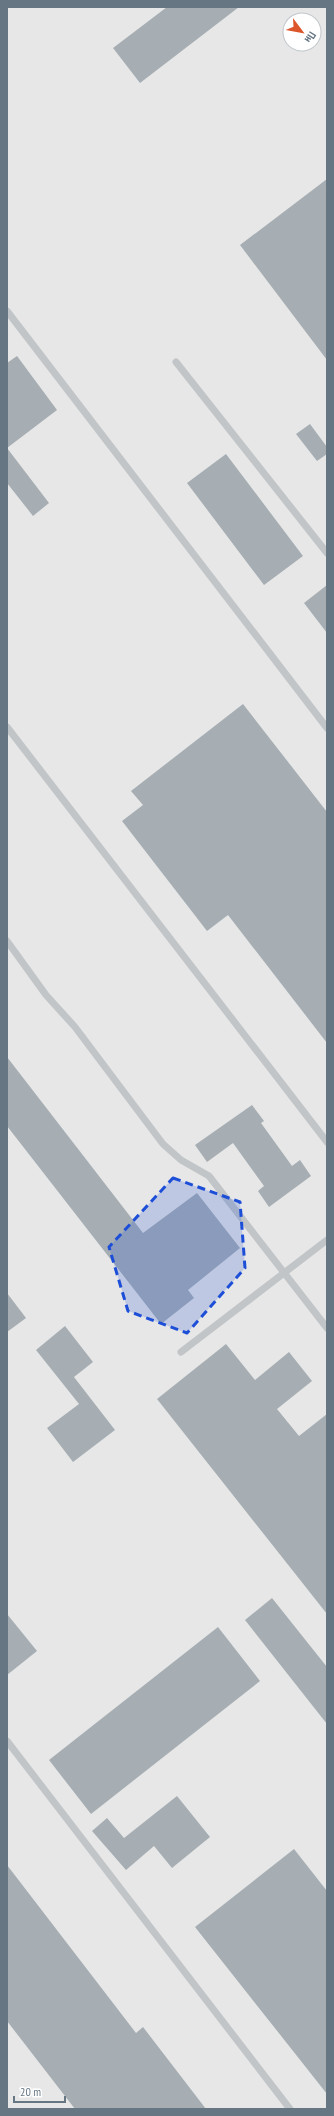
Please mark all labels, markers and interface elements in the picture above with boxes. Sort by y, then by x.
north arrow [282,12,322,52]
text: Пн [302,29,319,46]
scale bar [14,2078,65,2104]
text: 20 m [20,2084,41,2099]

